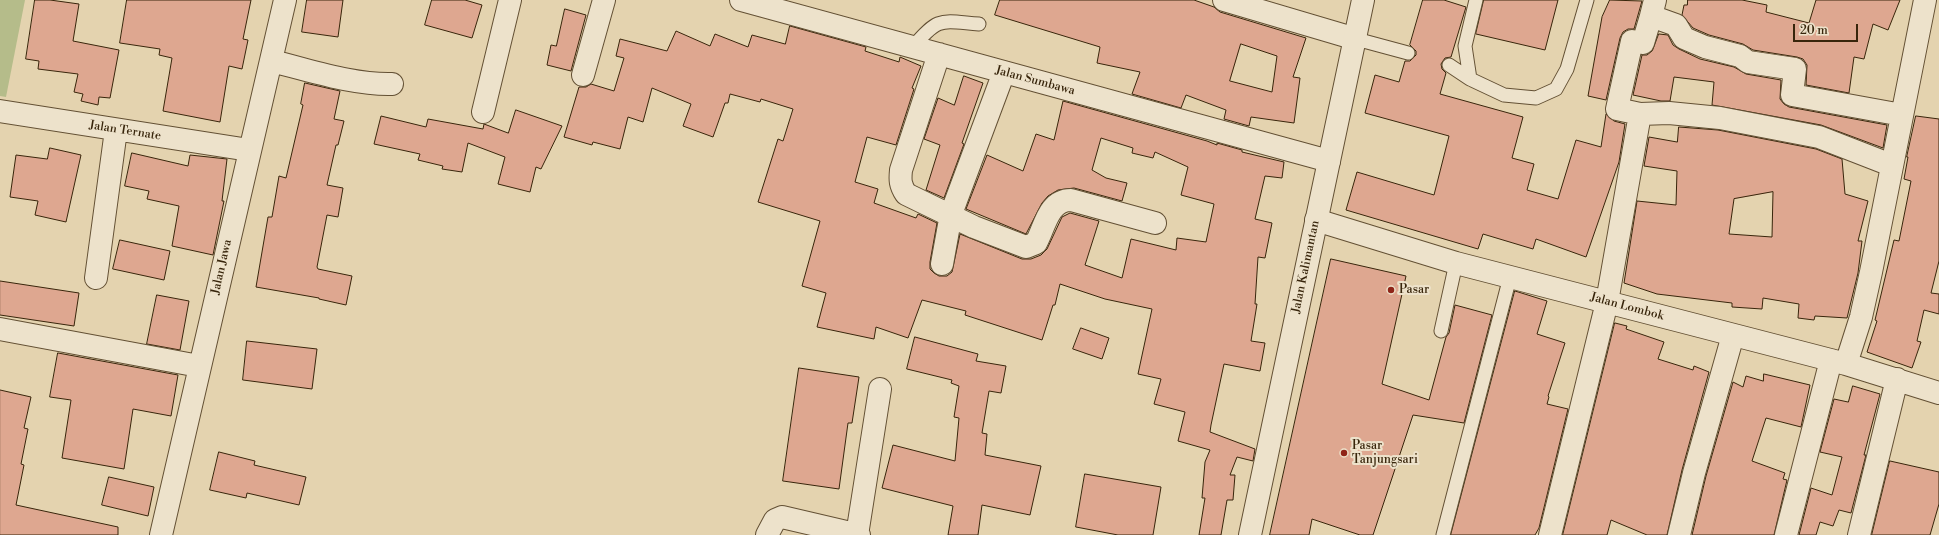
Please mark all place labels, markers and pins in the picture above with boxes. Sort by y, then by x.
place label: Pasar [1399,283,1429,297]
marker: Pasar [1386,285,1396,295]
place label: Pasar Tanjungsari [1352,439,1418,467]
marker: Pasar Tanjungsari [1339,448,1349,458]

